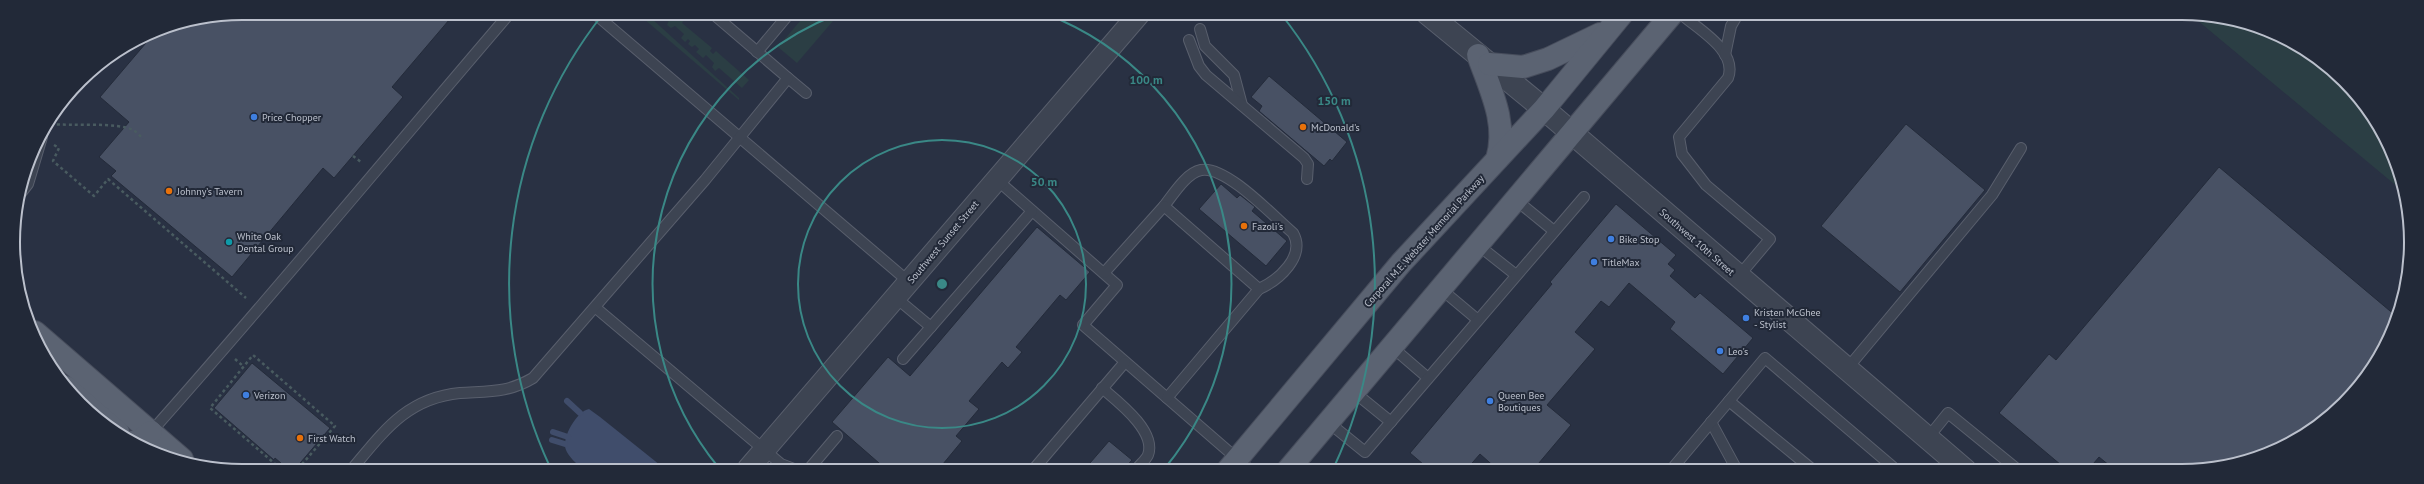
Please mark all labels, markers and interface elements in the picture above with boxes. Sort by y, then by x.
text: 100 m [1129,72,1163,87]
text: 150 m [1317,93,1351,108]
place label: Price Chopper [262,111,322,124]
marker: Price Chopper [249,112,259,122]
place label: McDonald's [1311,121,1360,134]
marker: McDonald's [1298,122,1308,132]
street label: Corporal M.E. Webster Memorial Parkway [1361,172,1487,310]
text: 50 m [1031,174,1057,189]
place label: Johnny’s Tavern [176,185,242,198]
marker: Johnny’s Tavern [164,186,174,196]
street label: Southwest Sunset Street [904,197,982,286]
street label: Southwest 10th Street [1657,206,1738,279]
place label: Fazoli's [1252,220,1283,233]
marker: Fazoli's [1239,221,1249,231]
place label: White Oak Dental Group [237,230,294,255]
place label: Bike Stop [1619,233,1659,246]
marker: Bike Stop [1606,234,1616,244]
marker: White Oak Dental Group [224,237,234,247]
place label: TitleMax [1602,256,1640,269]
marker: TitleMax [1589,257,1599,267]
centre of rings [935,277,949,291]
place label: Kristen McGhee - Stylist [1754,306,1821,331]
marker: Kristen McGhee - Stylist [1741,313,1751,323]
place label: Leo's [1728,345,1748,358]
marker: Leo's [1715,346,1725,356]
place label: Verizon [253,389,285,402]
place label: Queen Bee Boutiques [1498,389,1544,414]
marker: Verizon [241,390,251,400]
marker: Queen Bee Boutiques [1485,396,1495,406]
place label: First Watch [308,432,355,445]
marker: First Watch [295,433,305,443]

